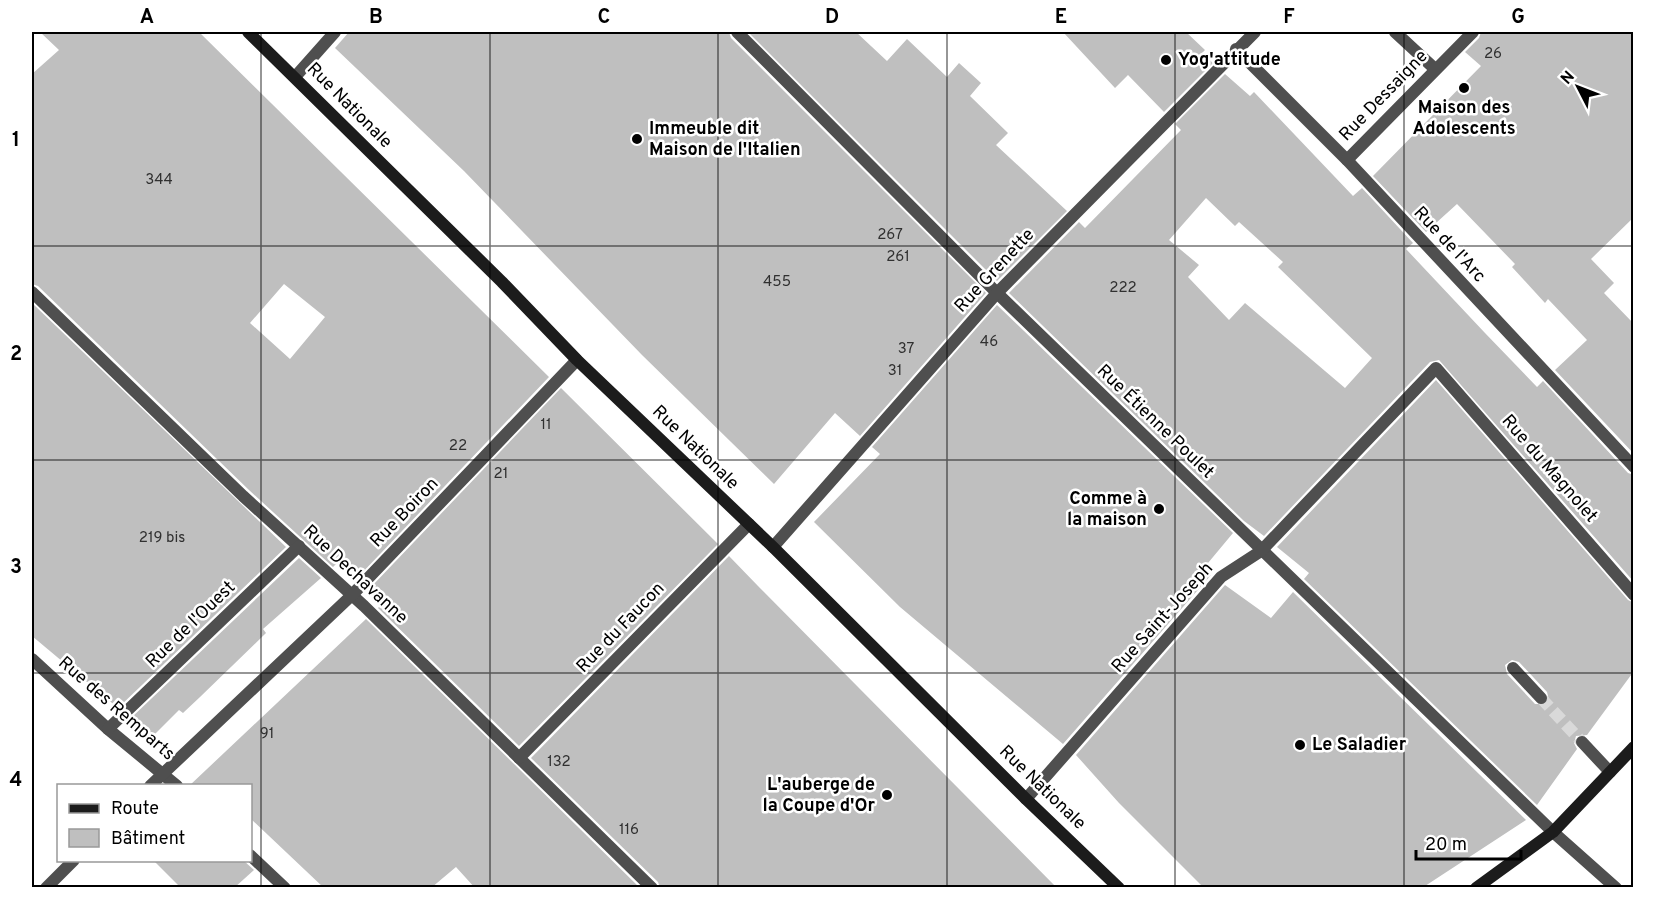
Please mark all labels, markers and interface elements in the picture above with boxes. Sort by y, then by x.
text: A [140,5,154,31]
text: B [369,5,383,31]
text: C [598,5,610,31]
text: D [825,5,839,31]
text: E [1055,5,1067,31]
text: F [1283,5,1295,31]
text: G [1511,5,1525,31]
street label: Rue Dessaigne [1335,45,1433,147]
house number: 26 [1484,45,1502,64]
place label: Yog'attitude [1178,49,1281,72]
marker: Yog'attitude [1159,53,1173,67]
north arrow [1548,57,1608,117]
street label: Rue Nationale [301,58,397,154]
text: N [1557,67,1580,89]
marker: Maison des Adolescents [1457,81,1471,95]
place label: Maison des Adolescents [1412,97,1516,141]
place label: Immeuble dit Maison de l'Italien [649,118,801,162]
text: 1 [12,128,20,154]
marker: Immeuble dit Maison de l'Italien [630,132,644,146]
house number: 344 [145,171,173,190]
street label: Rue de l'Arc [1408,202,1490,288]
street label: Rue Grenette [950,224,1040,318]
house number: 267 [877,226,903,245]
house number: 261 [886,248,910,267]
house number: 455 [763,273,791,292]
house number: 222 [1109,279,1137,298]
house number: 46 [980,333,998,352]
house number: 37 [898,340,915,359]
text: 2 [10,342,22,368]
street label: Rue Étienne Poulet [1091,359,1220,484]
house number: 31 [888,362,902,381]
street label: Rue Nationale [647,401,743,495]
street label: Rue du Magnolet [1496,410,1602,528]
house number: 11 [540,416,552,435]
house number: 22 [449,437,467,456]
house number: 21 [494,465,508,484]
street label: Rue Boiron [366,473,444,553]
place label: Comme à la maison [1067,488,1147,532]
marker: Comme à la maison [1152,502,1166,516]
street label: Rue Dechavanne [298,520,412,630]
house number: 219 bis [139,529,185,548]
text: 3 [10,555,22,581]
street label: Rue Saint-Joseph [1107,558,1219,678]
street label: Rue de l'Ouest [141,576,241,674]
street label: Rue du Faucon [572,578,670,678]
street label: Rue des Remparts [53,652,179,766]
house number: 91 [260,725,274,744]
place label: Le Saladier [1312,734,1407,757]
marker: Le Saladier [1293,738,1307,752]
street label: Rue Nationale [994,741,1090,835]
house number: 132 [547,753,571,772]
text: 4 [10,768,22,794]
place label: L'auberge de la Coupe d'Or [763,774,875,818]
legend [57,784,252,862]
marker: L'auberge de la Coupe d'Or [880,788,894,802]
text: Route [111,798,159,821]
house number: 116 [619,821,639,840]
scale bar [1416,823,1521,861]
text: Bâtiment [111,828,185,851]
text: 20 m [1425,834,1467,857]

